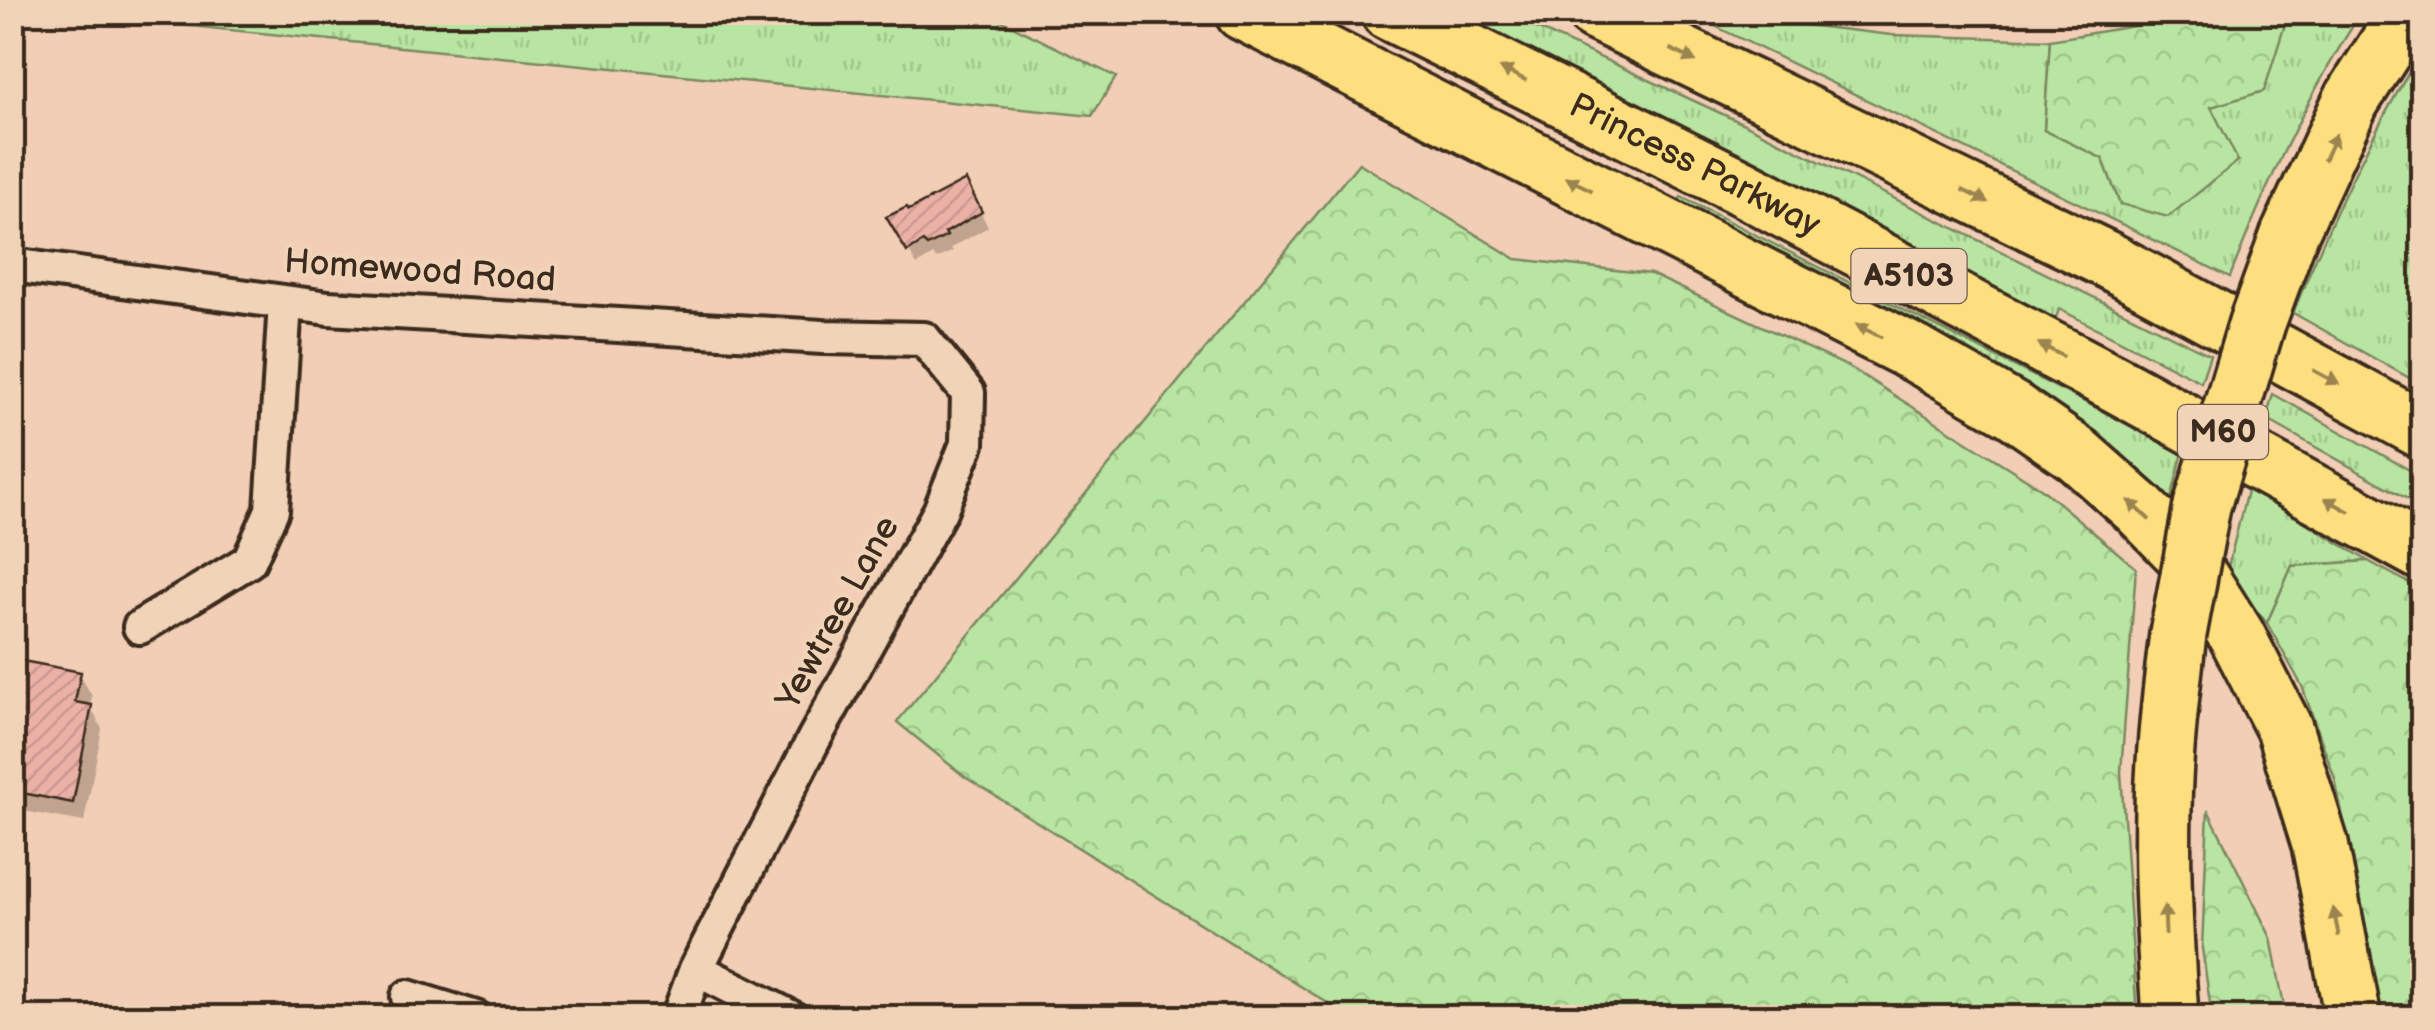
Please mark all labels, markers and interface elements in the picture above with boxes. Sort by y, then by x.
one-way arrow [1668,46,1697,63]
one-way arrow [1498,66,1527,83]
street label: Princess Parkway [1562,84,1828,246]
one-way arrow [2321,132,2338,161]
one-way arrow [1565,176,1594,193]
one-way arrow [1961,188,1990,205]
street label: Homewood Road [283,240,557,302]
road number: A5103 [1852,249,1966,303]
one-way arrow [1855,323,1884,340]
one-way arrow [2037,342,2066,359]
one-way arrow [2312,369,2341,386]
road number: M60 [2178,405,2268,459]
one-way arrow [2323,497,2351,515]
one-way arrow [2127,499,2152,521]
street label: Yewtree Lane [767,509,909,718]
one-way arrow [2156,904,2172,936]
one-way arrow [2327,906,2343,937]

